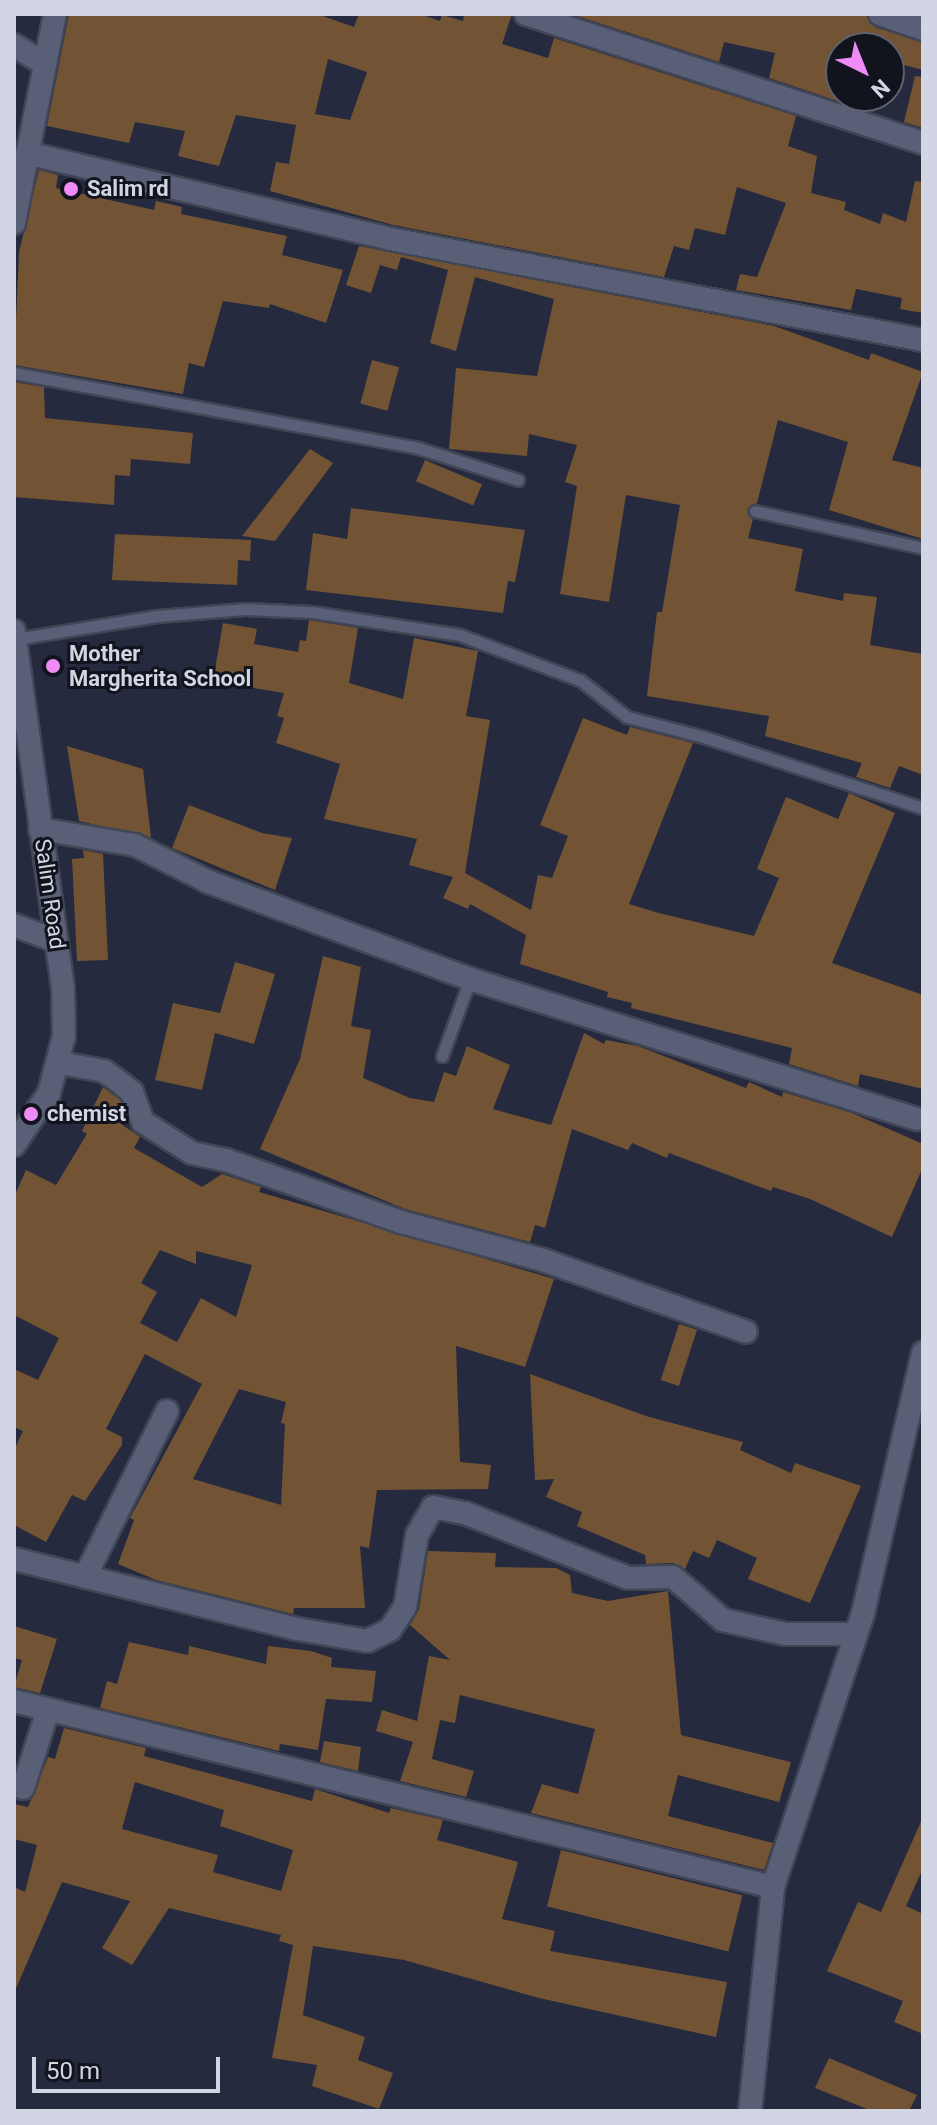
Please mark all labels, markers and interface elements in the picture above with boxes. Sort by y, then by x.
north arrow [825,32,905,112]
text: N [866,74,895,103]
place label: Salim rd [87,176,169,202]
marker: Salim rd [62,180,80,198]
place label: Mother Margherita School [69,640,251,692]
marker: Mother Margherita School [44,657,62,675]
street label: Salim Road [29,837,71,951]
place label: chemist [47,1101,126,1127]
marker: chemist [22,1105,40,1123]
scale bar [36,2041,224,2091]
text: 50 m [46,2057,100,2085]

